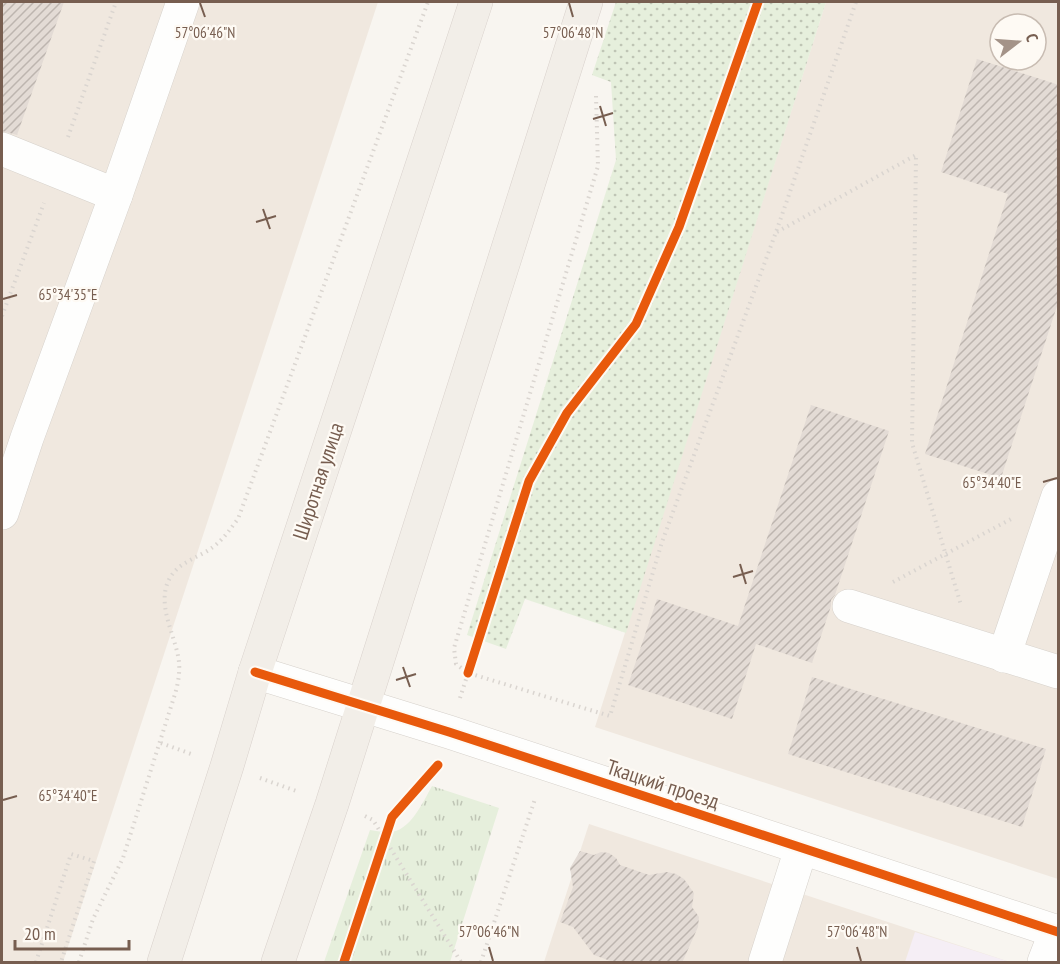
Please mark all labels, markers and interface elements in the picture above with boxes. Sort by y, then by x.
north arrow [988,12,1048,72]
text: 57°06'46"N [175,23,235,42]
text: 57°06'48"N [543,23,603,42]
text: С [1022,31,1043,45]
text: 65°34'35"E [38,285,98,304]
street label: Широтная улица [286,419,350,543]
text: 65°34'40"E [962,473,1022,492]
street label: Ткацкий проезд [603,753,723,815]
text: 65°34'40"E [38,786,98,805]
scale bar [15,913,129,951]
text: 20 m [24,922,56,945]
text: 57°06'46"N [459,922,519,941]
text: 57°06'48"N [827,922,887,941]

